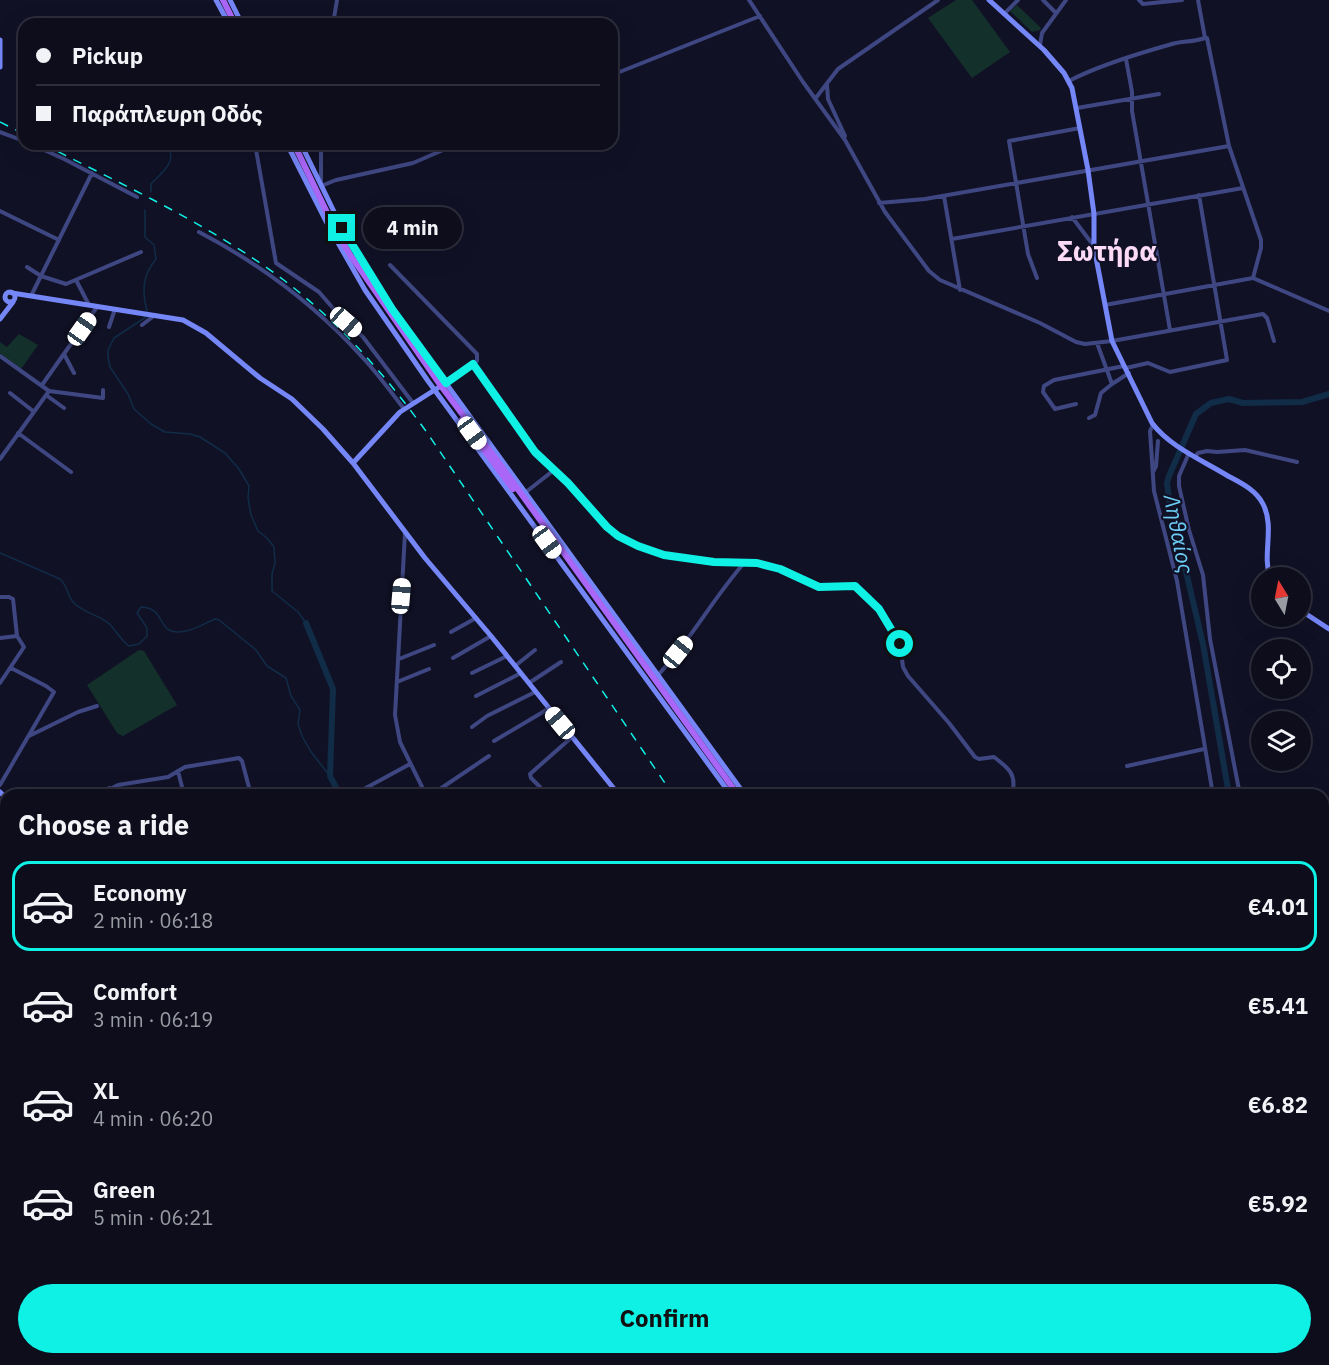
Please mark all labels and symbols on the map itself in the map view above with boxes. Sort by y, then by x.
callout: 4 min [363,207,462,249]
route end [328,214,355,241]
district label: Σωτήρα [1057,233,1157,268]
car [327,303,365,341]
car [64,309,100,349]
car [454,413,490,453]
water label: Ληθαίος [1157,491,1202,577]
car [529,522,565,562]
north arrow [1251,567,1311,627]
car [390,577,412,615]
route start [886,630,913,657]
car [660,632,696,672]
car [542,703,578,743]

